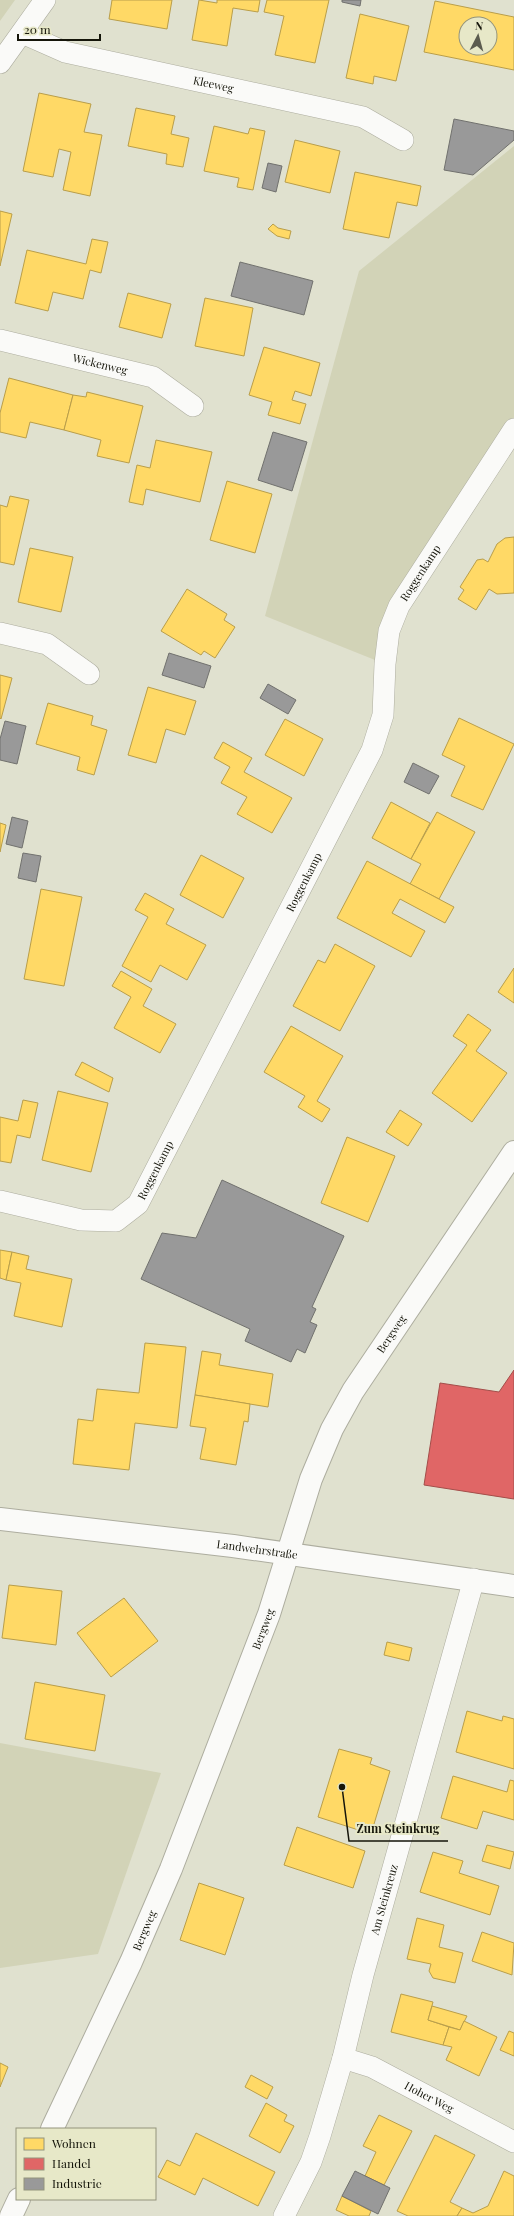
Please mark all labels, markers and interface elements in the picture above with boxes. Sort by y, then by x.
scale bar [18,16,100,42]
north arrow [458,16,498,56]
text: N [474,18,484,33]
text: 20 m [24,21,51,37]
street label: Kleeweg [192,72,235,96]
street label: Wickenweg [70,350,129,378]
street label: Roggenkamp [396,542,444,604]
street label: Roggenkamp [282,850,325,914]
street label: Roggenkamp [134,1138,176,1202]
street label: Bergweg [373,1312,409,1356]
street label: Landwehrstraße [216,1536,299,1562]
street label: Bergweg [248,1606,277,1652]
callout: Zum Steinkrug [349,1817,448,1841]
text: Zum Steinkrug [357,1820,440,1836]
street label: Am Steinkreuz [366,1862,401,1937]
street label: Bergweg [129,1908,160,1953]
street label: Hoher Weg [402,2078,457,2116]
legend [16,2128,156,2200]
text: Wohnen [51,2135,96,2151]
text: Handel [52,2155,91,2171]
text: Industrie [52,2175,102,2191]

